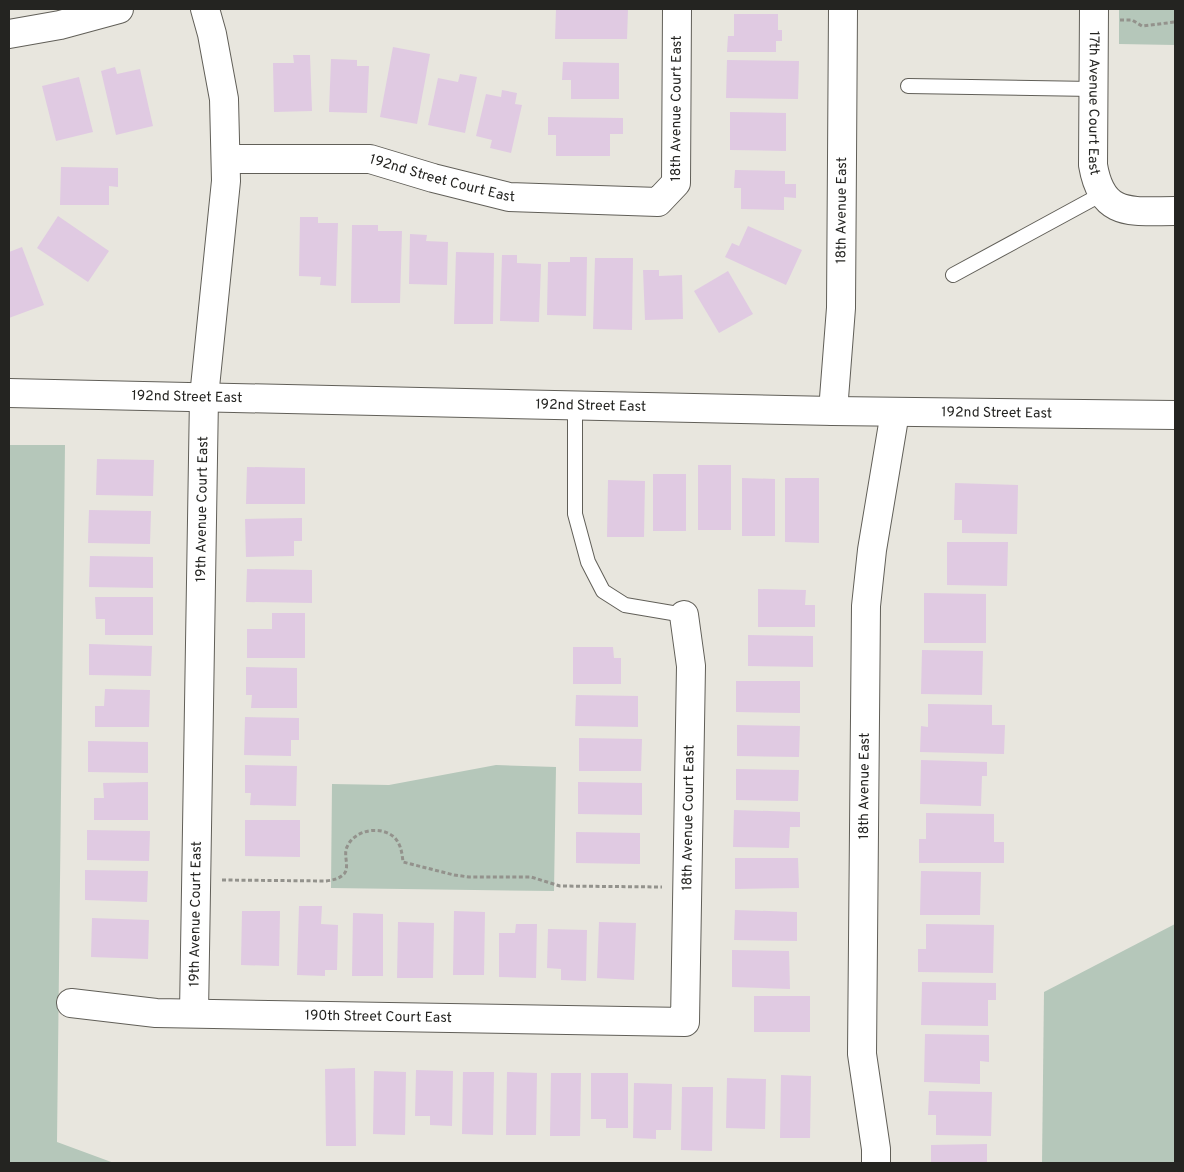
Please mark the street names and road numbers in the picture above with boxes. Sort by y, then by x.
street label: 17th Avenue Court East [1084,31,1103,177]
street label: 18th Avenue Court East [668,35,685,181]
street label: 192nd Street Court East [368,151,515,206]
street label: 18th Avenue East [833,157,851,264]
street label: 192nd Street East [131,387,243,407]
street label: 192nd Street East [535,396,646,415]
street label: 192nd Street East [941,404,1052,422]
street label: 19th Avenue Court East [192,436,212,582]
street label: 18th Avenue East [855,733,873,840]
street label: 18th Avenue Court East [679,745,698,891]
street label: 19th Avenue Court East [186,841,205,987]
street label: 190th Street Court East [305,1007,452,1027]

